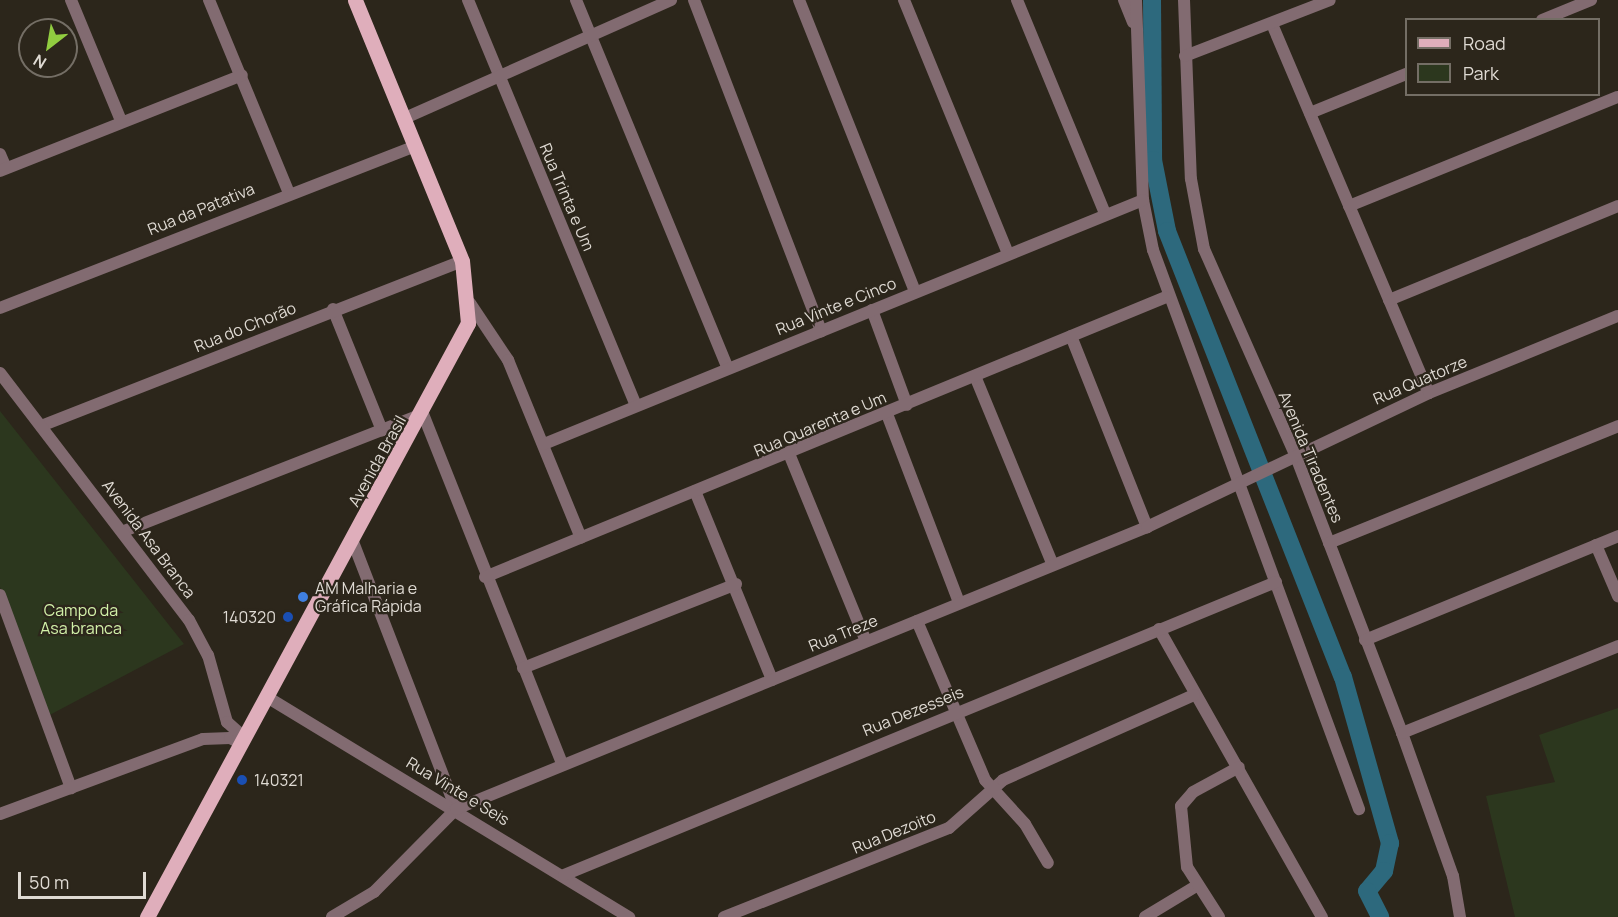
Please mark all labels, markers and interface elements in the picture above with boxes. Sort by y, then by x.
north arrow [18,18,78,78]
legend [1405,18,1600,96]
text: Road [1463,31,1506,55]
text: N [29,49,50,74]
text: Park [1463,61,1499,85]
street label: Rua Trinta e Um [536,140,598,254]
street label: Rua da Patativa [145,179,257,239]
street label: Rua Vinte e Cinco [773,273,899,339]
street label: Rua do Chorão [191,298,299,356]
street label: Rua Quatorze [1370,352,1470,408]
street label: Rua Quarenta e Um [751,387,889,461]
street label: Avenida Tiradentes [1275,388,1347,526]
street label: Avenida Brasil [344,412,410,510]
street label: Avenida Asa Branca [98,476,200,602]
place label: AM Malharia e Gráfica Rápida [315,578,422,616]
marker: AM Malharia e Gráfica Rápida [296,590,310,604]
park label: Campo da Asa branca [40,600,122,638]
place label: 140320 [223,607,276,627]
marker: 140320 [281,610,295,624]
street label: Rua Treze [806,611,880,655]
street label: Rua Dezesseis [860,682,966,740]
street label: Rua Vinte e Seis [403,753,513,829]
place label: 140321 [254,770,304,790]
marker: 140321 [235,773,249,787]
street label: Rua Dezoito [849,807,939,857]
scale bar [21,860,148,898]
text: 50 m [29,870,69,894]

